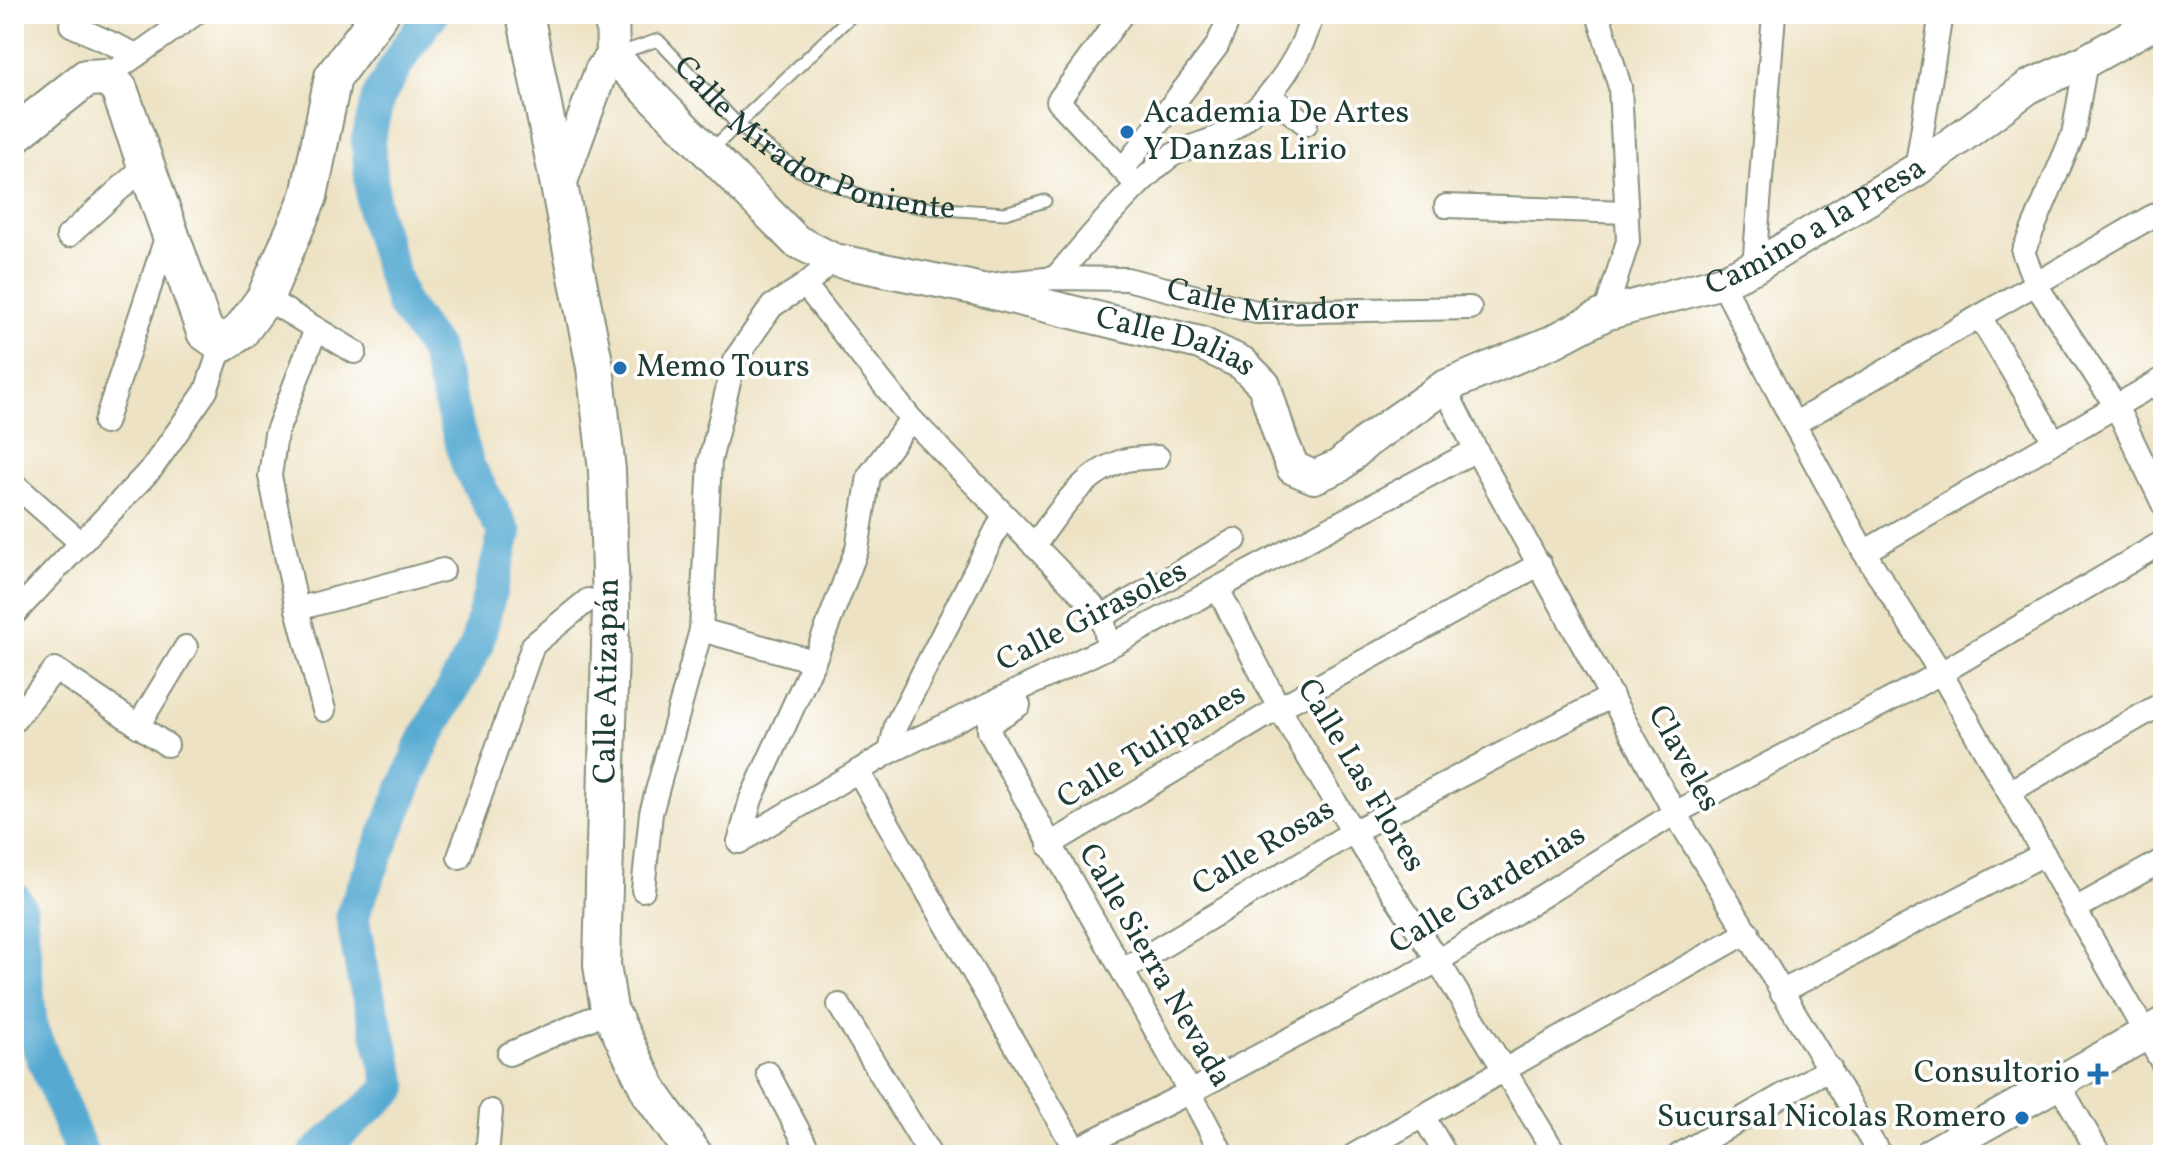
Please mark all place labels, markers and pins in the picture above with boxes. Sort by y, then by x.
place label: Academia De Artes Y Danzas Lirio [1143,92,1409,173]
marker: Academia De Artes Y Danzas Lirio [1118,123,1136,141]
place label: Memo Tours [636,346,810,390]
marker: Memo Tours [611,359,629,377]
place label: Consultorio [1914,1052,2080,1096]
marker: Consultorio [2087,1063,2109,1085]
place label: Sucursal Nicolas Romero [1657,1096,2006,1140]
marker: Sucursal Nicolas Romero [2013,1109,2031,1127]

